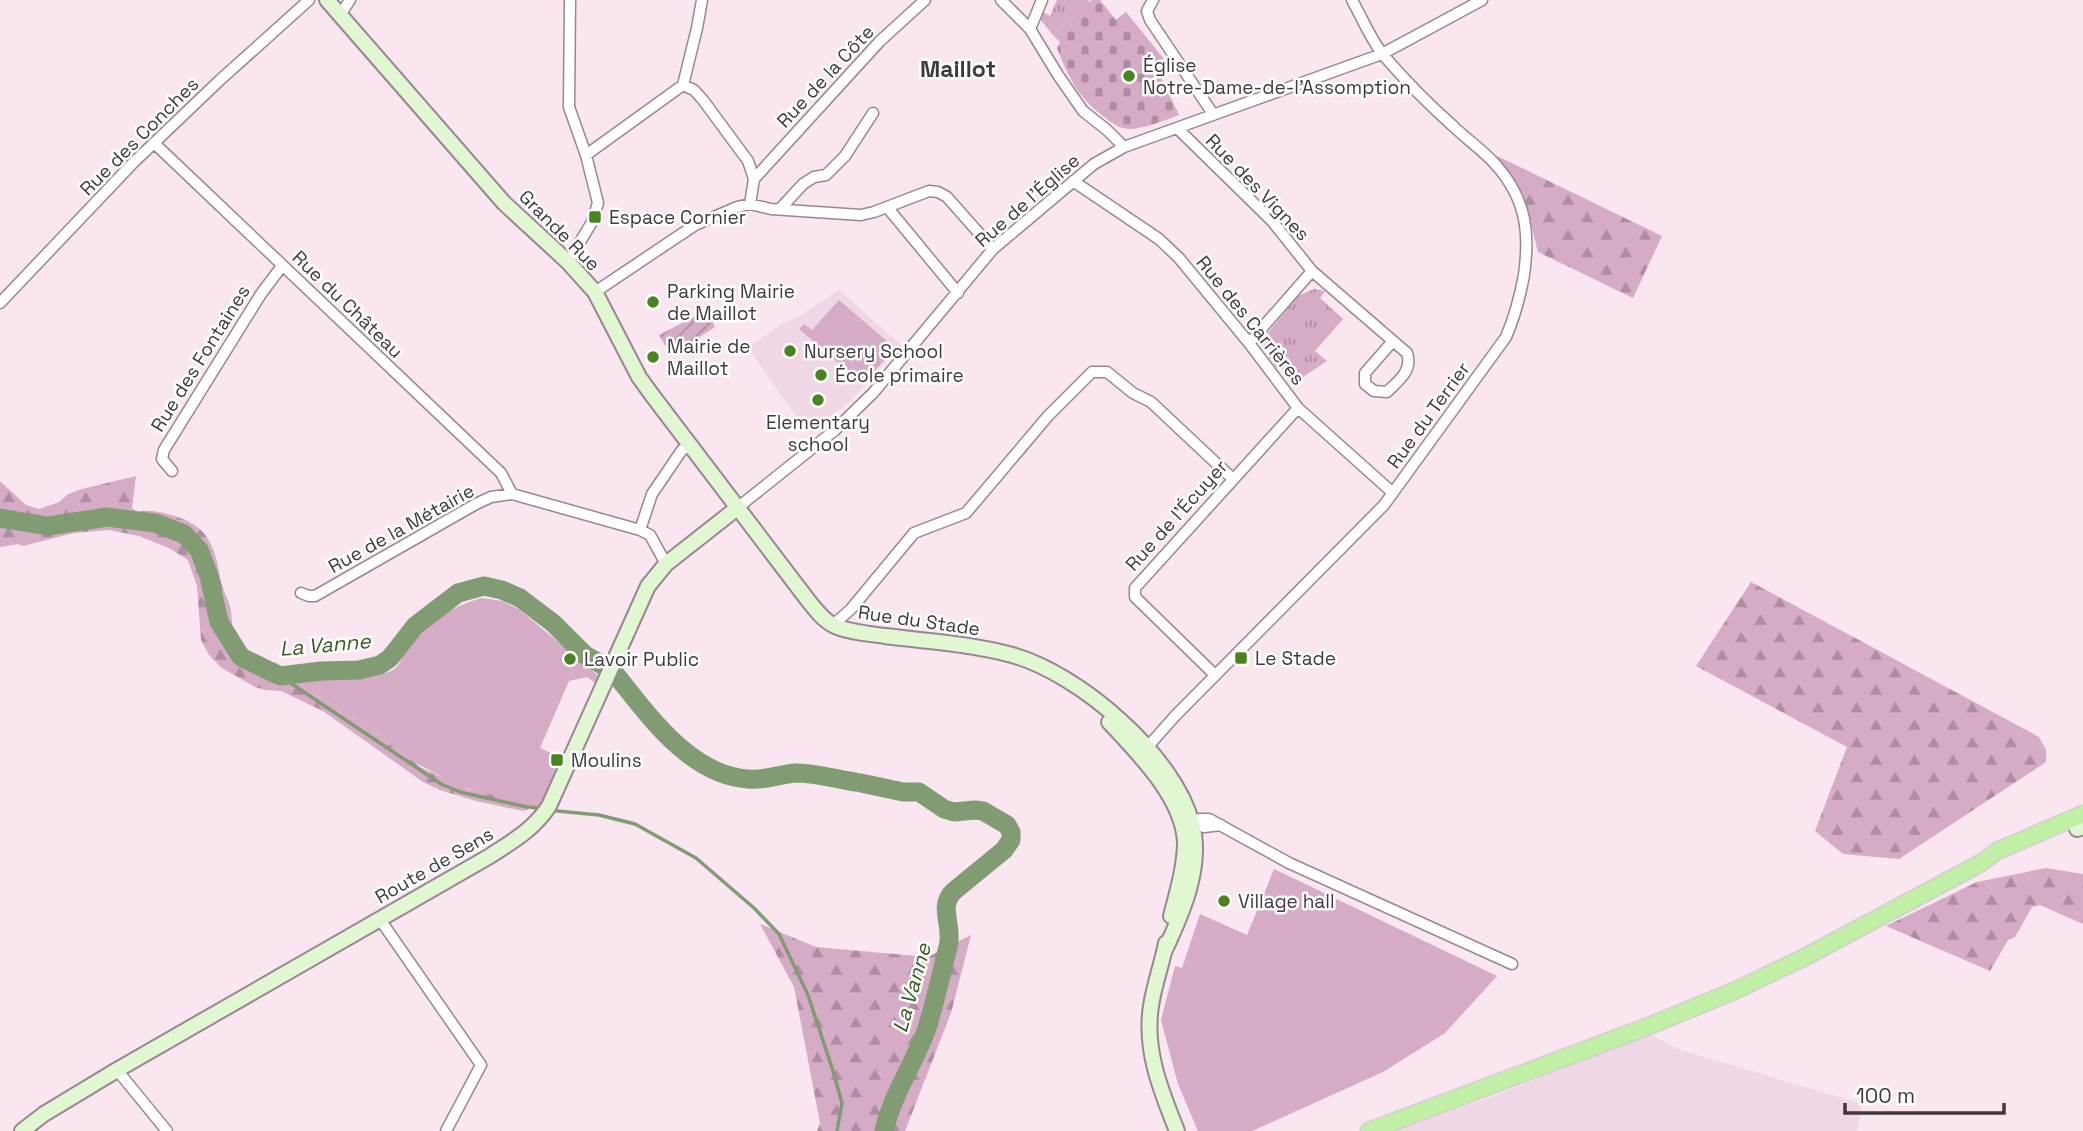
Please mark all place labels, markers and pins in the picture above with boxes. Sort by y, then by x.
place label: Église Notre-Dame-de-l'Assomption [1143,53,1411,100]
marker: Église Notre-Dame-de-l'Assomption [1121,68,1137,84]
place label: Espace Cornier [609,205,746,230]
marker: Espace Cornier [587,209,603,225]
place label: Parking Mairie de Maillot [667,279,795,326]
marker: Parking Mairie de Maillot [645,294,661,310]
place label: Mairie de Maillot [667,334,750,381]
place label: Nursery School [804,339,943,364]
marker: Nursery School [782,343,798,359]
marker: Mairie de Maillot [645,349,661,365]
place label: École primaire [835,363,964,388]
marker: École primaire [813,367,829,383]
marker: Elementary school [810,392,826,408]
place label: Elementary school [766,410,870,457]
place label: Le Stade [1255,646,1336,671]
place label: Lavoir Public [584,647,699,672]
marker: Le Stade [1233,650,1249,666]
marker: Lavoir Public [562,651,578,667]
place label: Moulins [571,748,642,773]
marker: Moulins [549,752,565,768]
place label: Village hall [1238,889,1335,914]
marker: Village hall [1216,893,1232,909]

